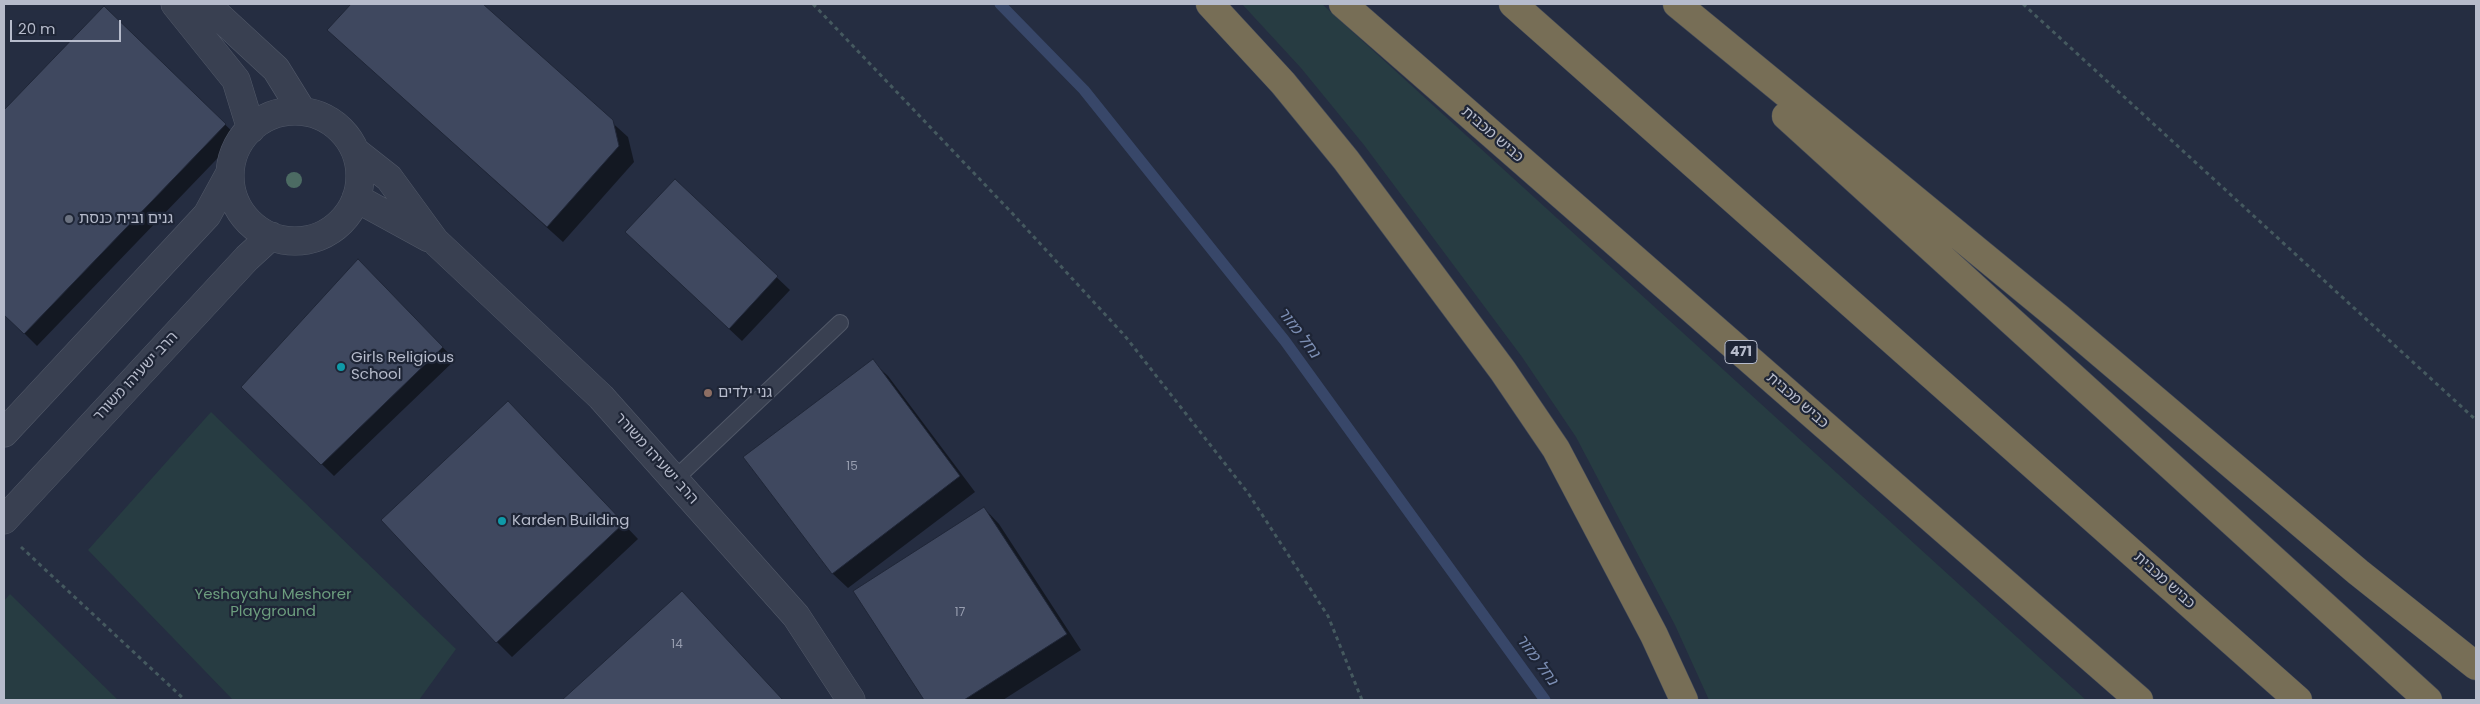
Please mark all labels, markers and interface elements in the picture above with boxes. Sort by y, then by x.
scale bar [12,10,124,42]
text: 20 m [18,18,56,39]
street label: כביש מכבית [1457,103,1527,167]
place label: גנים ובית כנסת [79,210,173,228]
marker: גנים ובית כנסת [63,213,75,225]
water label: נחל מזור [1273,304,1323,362]
street label: הרב ישעיהו משורר [90,328,182,426]
road number: 471 [1725,341,1757,364]
place label: Girls Religious School [351,349,454,384]
marker: Girls Religious School [335,361,347,373]
street label: כביש מכבית [1762,369,1832,433]
place label: גני ילדים [718,384,772,402]
marker: גני ילדים [702,387,714,399]
street label: הרב ישעיהו משורר [610,410,702,508]
house number: 15 [846,460,858,474]
place label: Karden Building [512,512,630,530]
marker: Karden Building [496,515,508,527]
street label: כביש מכבית [2130,549,2198,613]
park label: Yeshayahu Meshorer Playground [194,586,352,621]
house number: 17 [955,606,965,620]
water label: נחל מזור [1511,631,1561,689]
house number: 14 [671,638,683,652]

